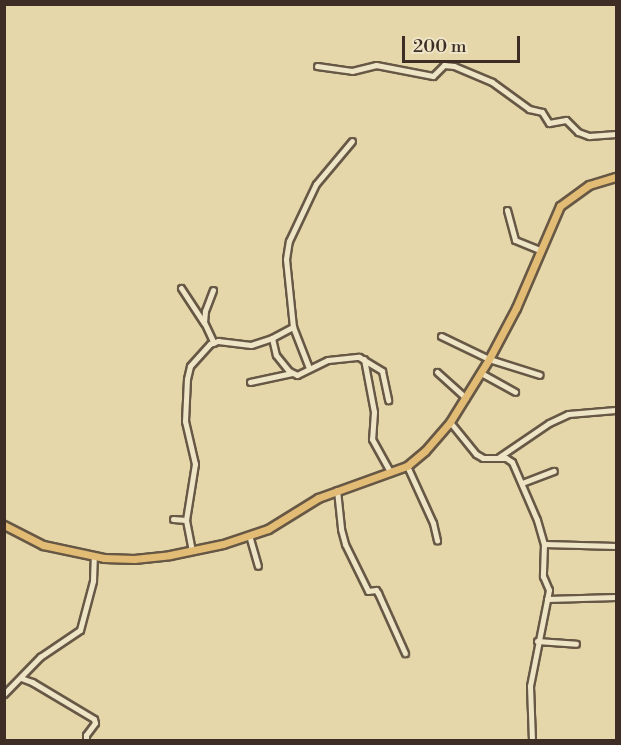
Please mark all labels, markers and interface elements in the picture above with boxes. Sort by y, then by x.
scale bar [405,24,524,62]
text: 200 m [413,35,467,58]

